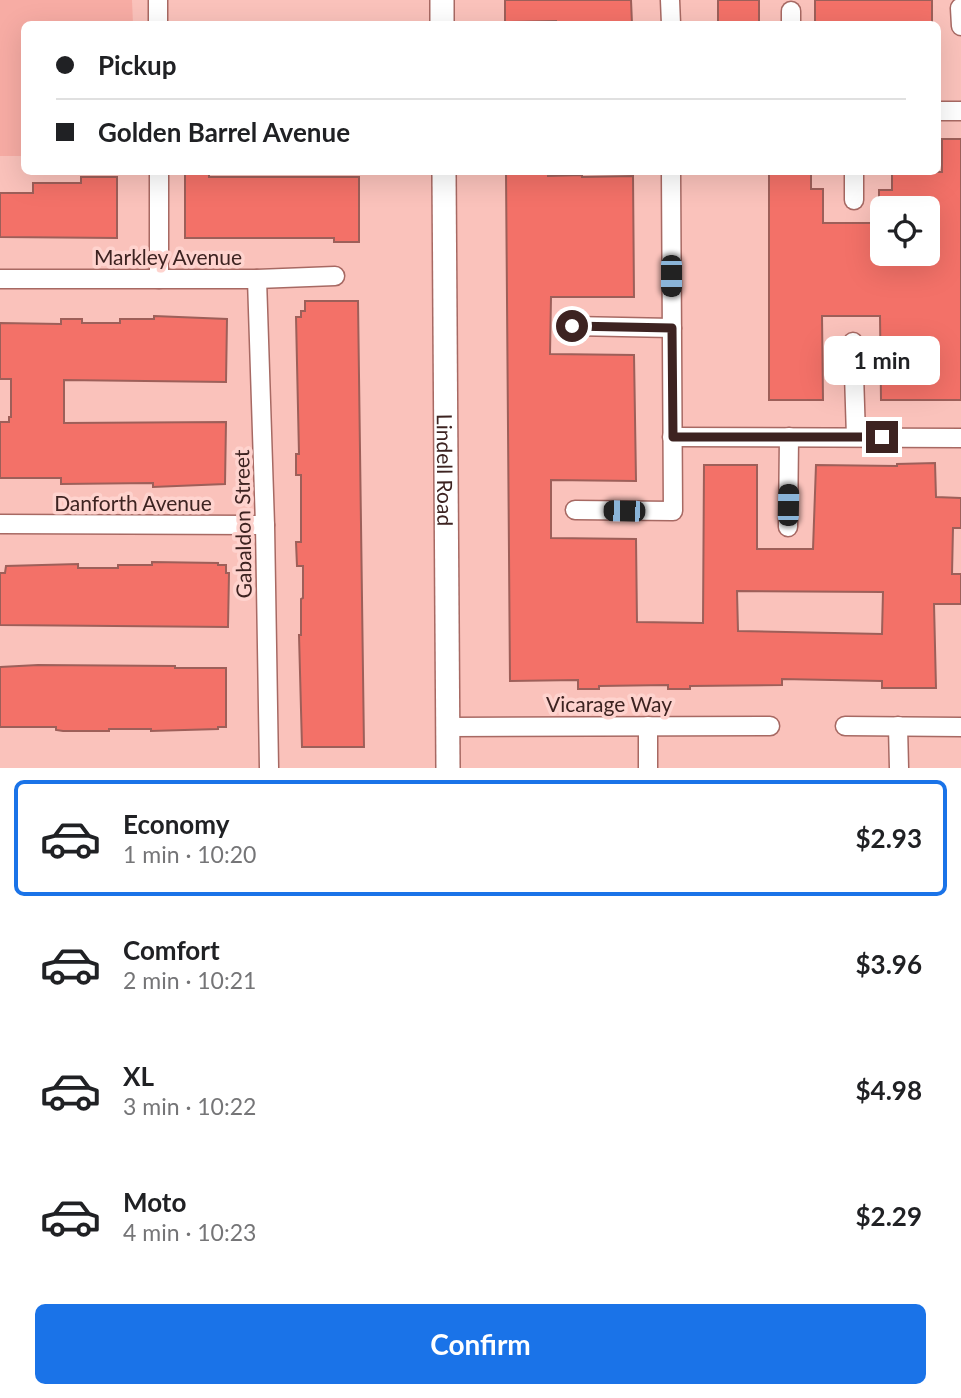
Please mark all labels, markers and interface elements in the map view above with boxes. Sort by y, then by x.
text: Pickup [98,49,177,81]
text: Golden Barrel Avenue [98,116,350,148]
map controls [870,196,940,266]
button: locate [870,196,940,266]
street label: Markley Avenue [94,244,242,269]
car [661,255,682,297]
route start [556,310,588,342]
callout: 1 min [824,336,940,384]
text: 1 min [853,346,911,374]
street label: Lindell Road [433,414,459,526]
route end [866,421,898,453]
street label: Gabaldon Street [228,449,256,599]
car [778,484,799,526]
street label: Danforth Avenue [54,490,212,515]
car [603,500,646,522]
street label: Vicarage Way [546,691,672,716]
icon: car [39,807,102,870]
text: Economy [123,808,229,840]
text: $2.93 [856,822,922,854]
text: 1 min · 10:20 [123,840,256,868]
icon: car [39,933,102,996]
text: Comfort [123,934,220,966]
text: $3.96 [856,948,922,980]
text: 2 min · 10:21 [123,966,256,994]
icon: car [39,1059,102,1122]
text: XL [123,1060,154,1092]
text: $4.98 [856,1074,922,1106]
text: 3 min · 10:22 [123,1092,256,1120]
icon: car [39,1185,102,1248]
text: Moto [123,1186,186,1218]
text: $2.29 [856,1200,922,1232]
text: 4 min · 10:23 [123,1218,256,1246]
button: Confirm [35,1304,926,1384]

